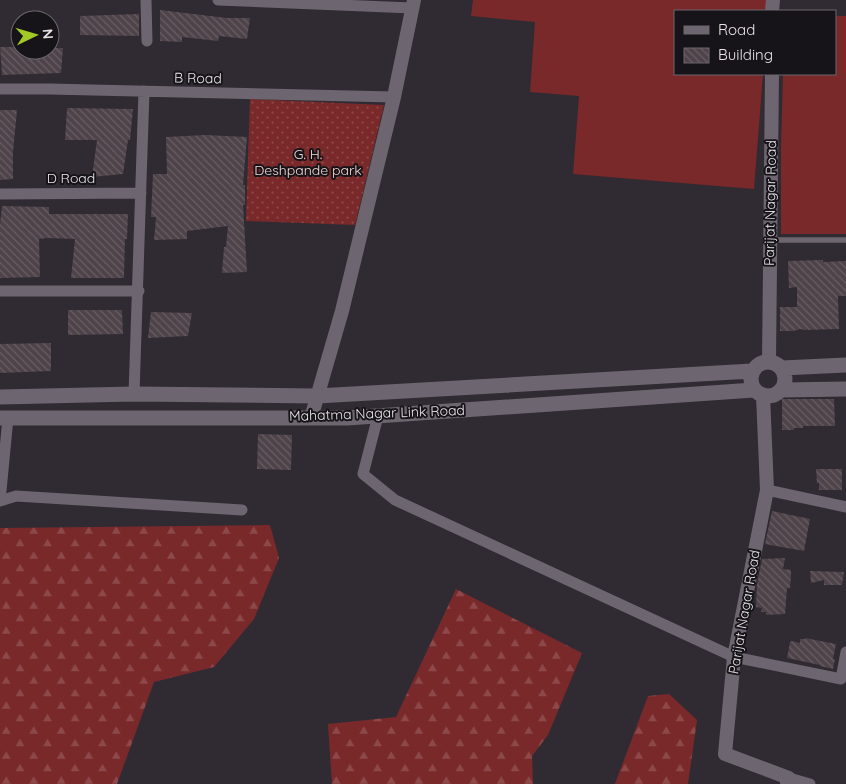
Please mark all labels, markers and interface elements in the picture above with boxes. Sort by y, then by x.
north arrow [10,10,60,60]
legend [674,10,836,75]
text: Road [718,20,755,39]
text: N [39,28,57,40]
text: Building [718,45,773,64]
street label: B Road [174,69,222,87]
street label: Parijat Nagar Road [760,140,780,266]
park label: G. H. Deshpande park [254,145,362,179]
street label: D Road [47,169,95,187]
street label: Mahatma Nagar Link Road [289,401,465,425]
street label: Parijat Nagar Road [724,549,764,675]

